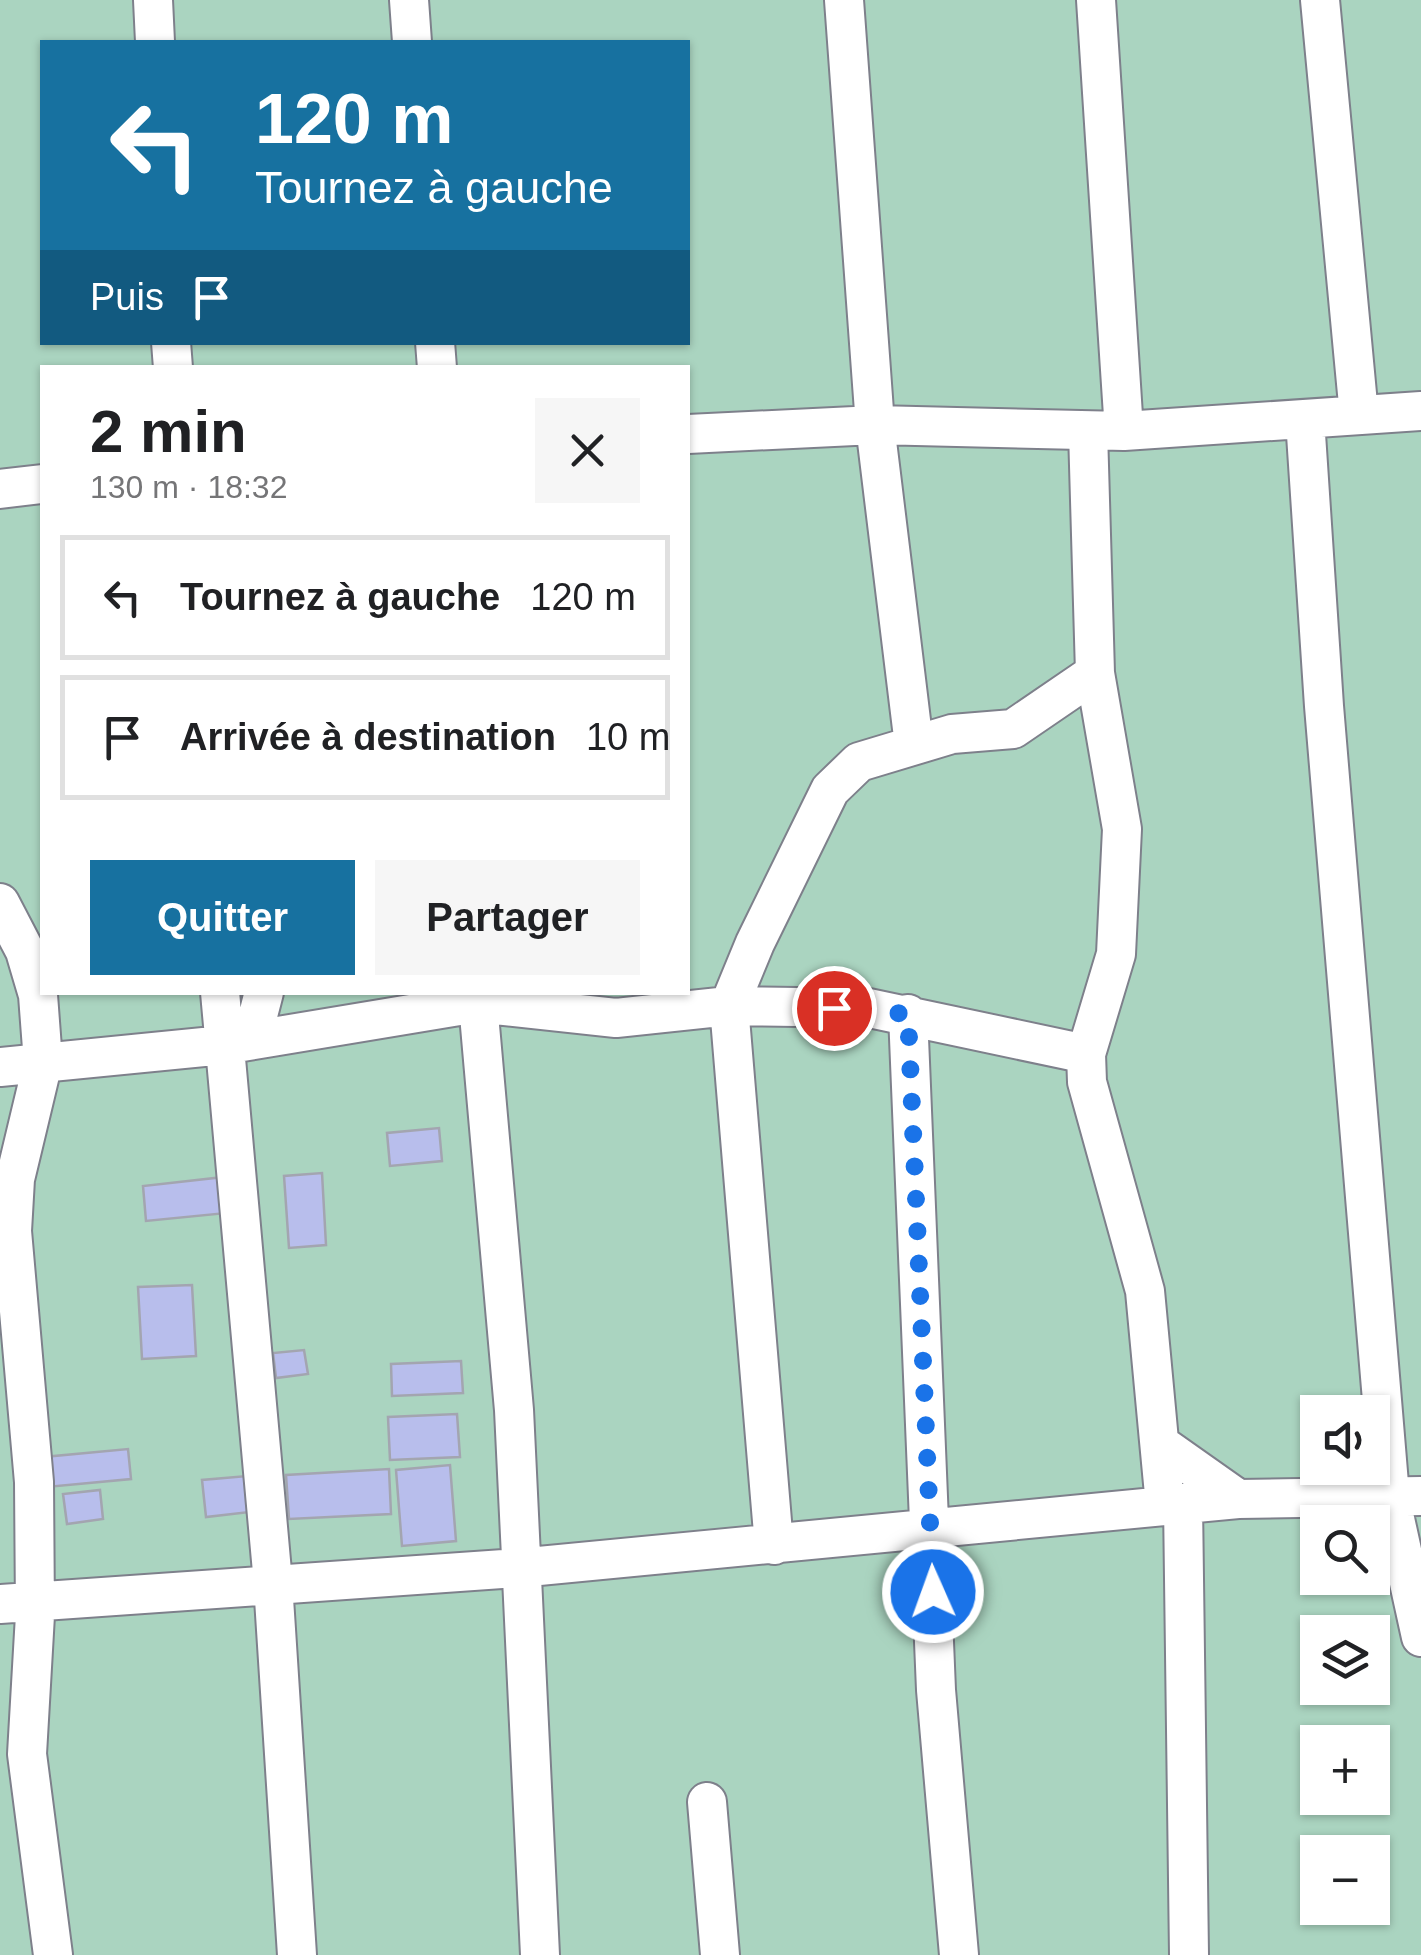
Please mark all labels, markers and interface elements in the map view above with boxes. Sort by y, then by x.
icon: left [90,80,220,210]
text: 120 m [255,80,453,158]
text: Tournez à gauche [255,162,613,213]
icon: arrive [184,270,239,325]
text: Puis [90,276,164,318]
text: 2 min [90,398,247,465]
button: close [535,398,640,503]
text: 130 m · 18:32 [90,469,287,505]
icon: left [95,570,150,625]
text: Tournez à gauche [180,576,500,618]
text: 120 m [530,576,636,618]
icon: arrive [95,710,150,765]
text: Arrivée à destination [180,716,556,758]
text: 10 m [586,716,670,758]
button: Quitter [90,860,355,975]
button: Partager [375,860,640,975]
pin [792,966,877,1051]
icon: arrive [807,981,862,1036]
map controls [1300,1395,1390,1925]
button: sound [1300,1395,1390,1485]
button: search [1300,1505,1390,1595]
position arrow [881,1540,985,1644]
button: layers [1300,1615,1390,1705]
button: + [1300,1725,1390,1815]
button: − [1300,1835,1390,1925]

